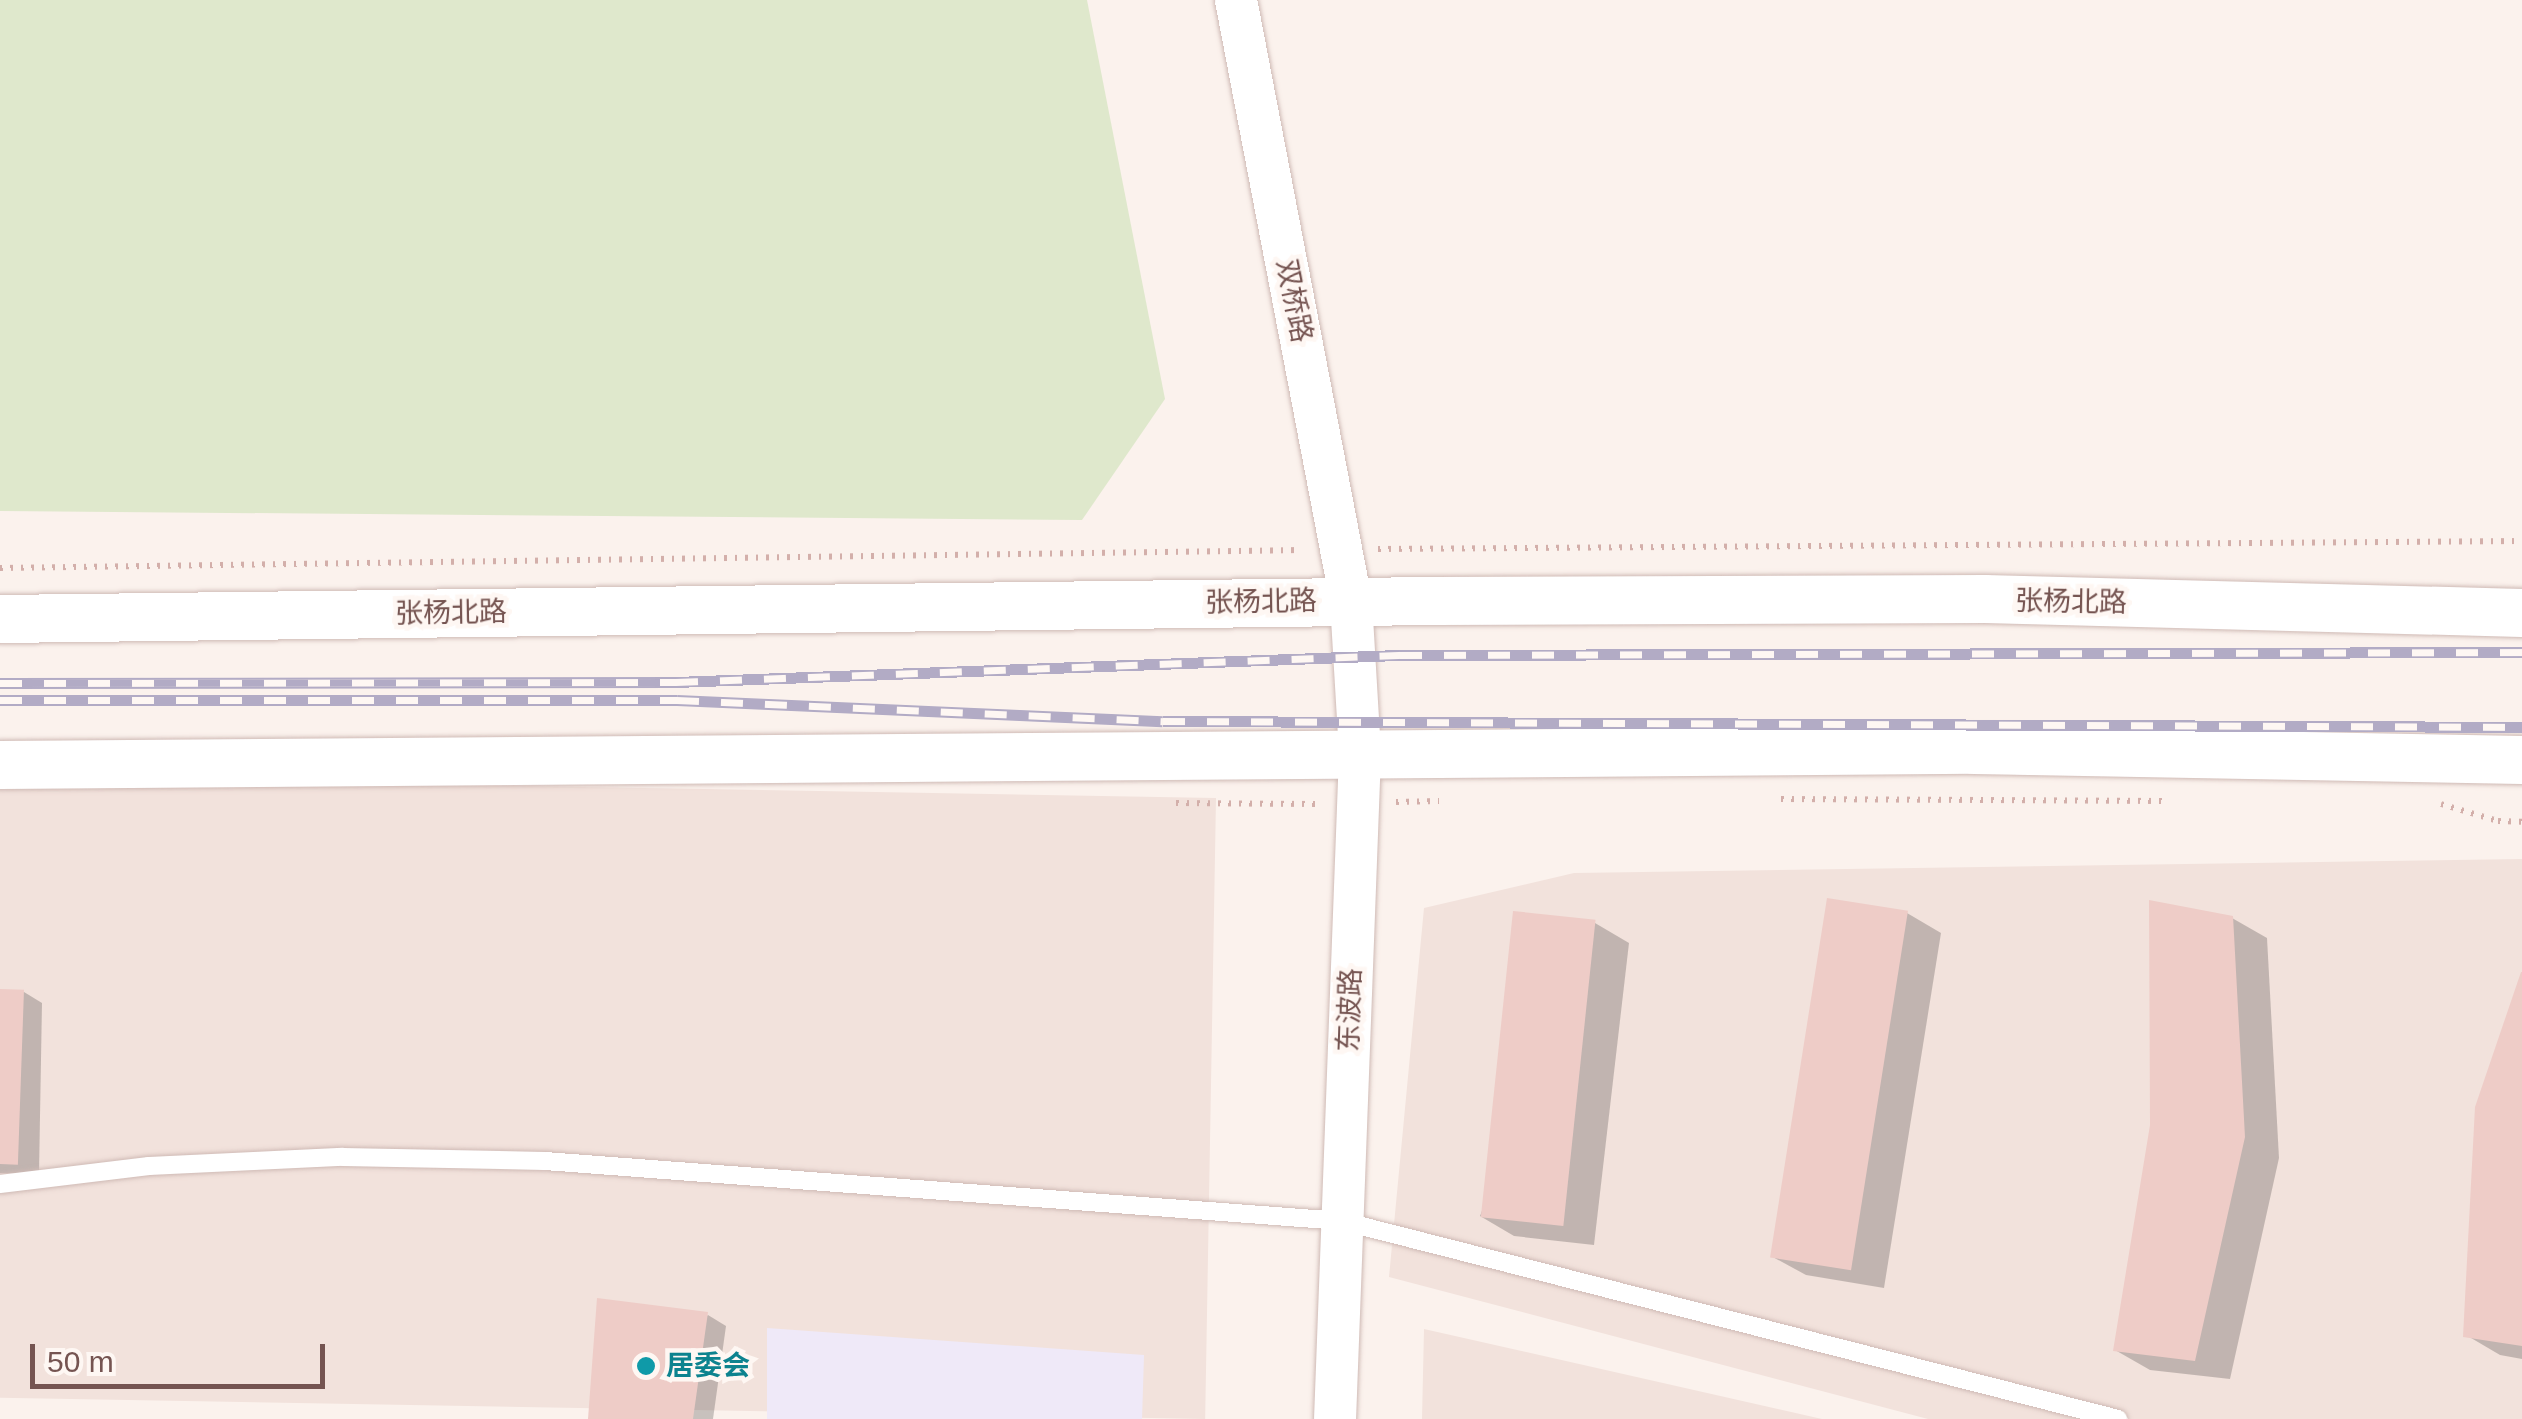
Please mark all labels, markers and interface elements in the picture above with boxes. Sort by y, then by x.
street label: 双桥路 [1269,257,1319,345]
street label: 张杨北路 [1205,584,1317,620]
street label: 张杨北路 [2015,584,2127,620]
street label: 张杨北路 [395,595,507,631]
street label: 东波路 [1332,967,1368,1053]
scale bar [35,1324,330,1386]
text: 50 m [47,1345,114,1378]
place label: 居委会 [666,1349,750,1383]
marker: 居委会 [635,1355,657,1377]

